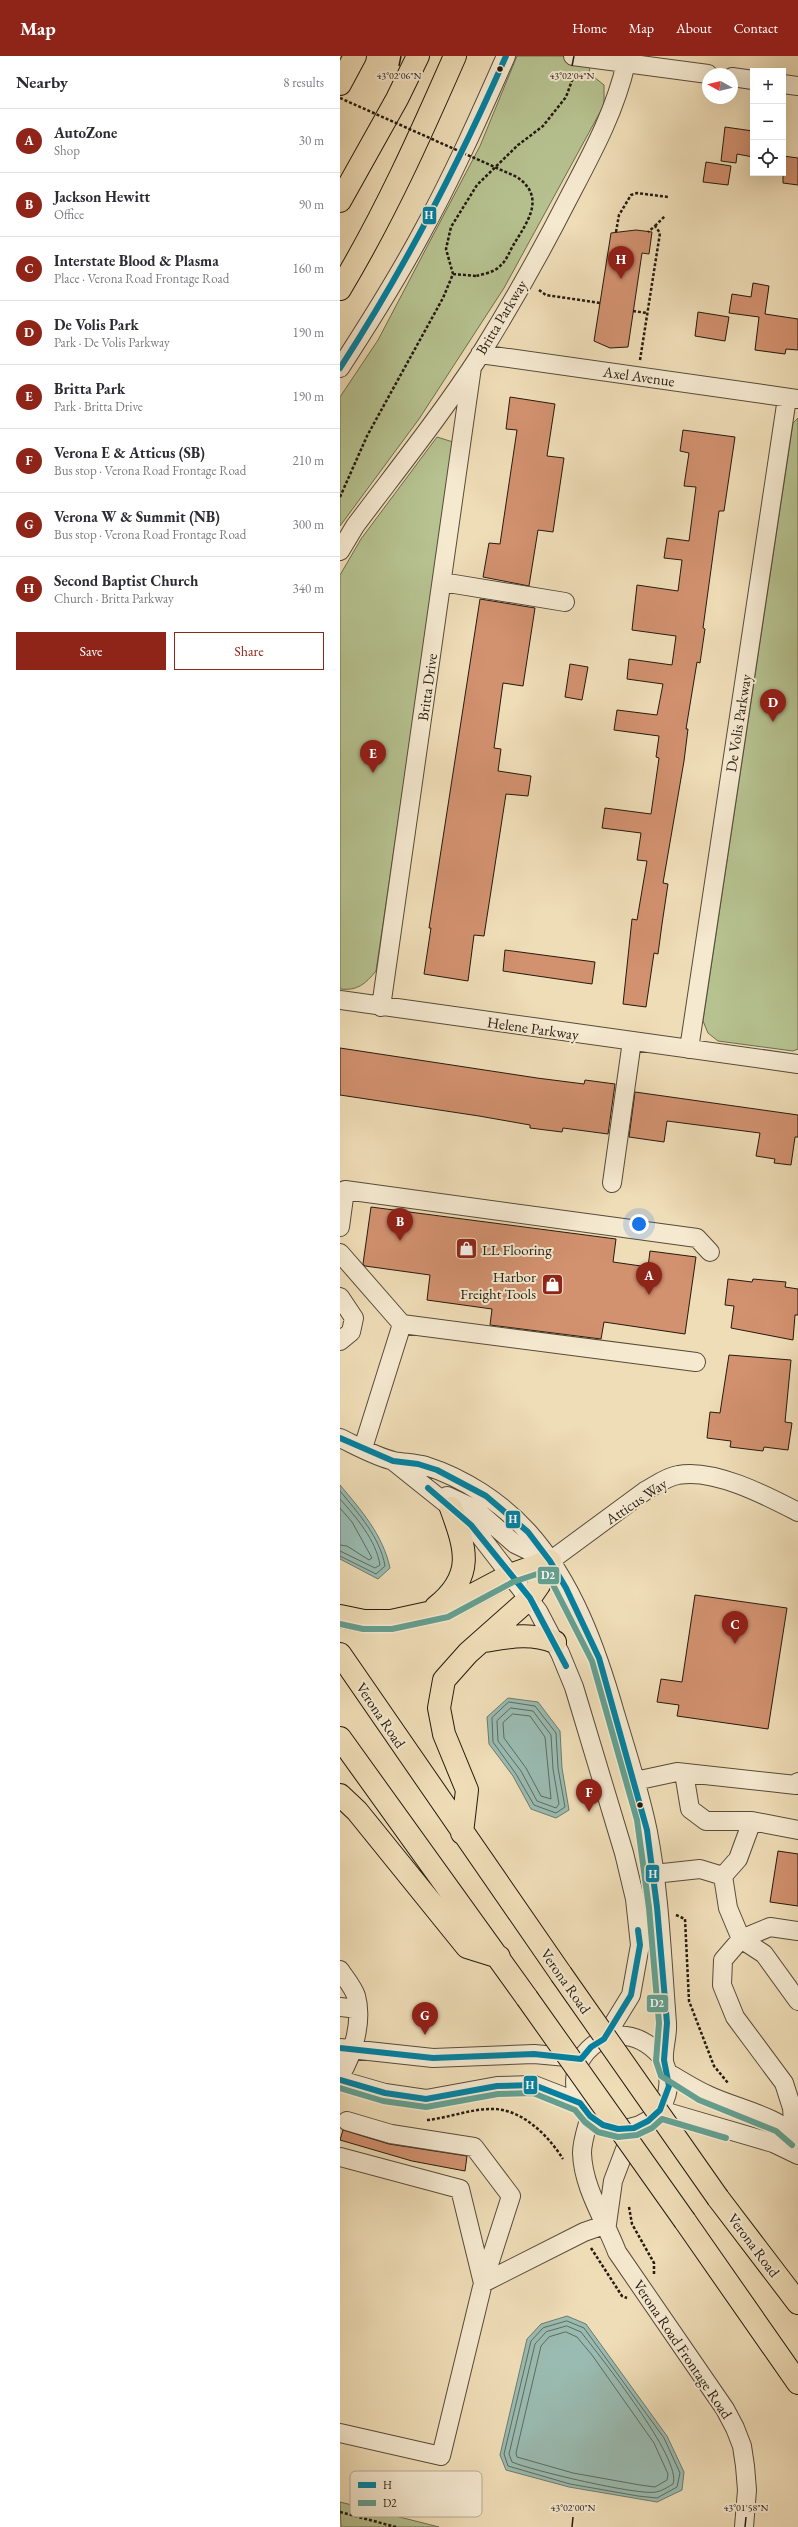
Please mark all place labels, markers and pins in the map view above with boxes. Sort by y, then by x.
unlabelled marker [495,64,505,74]
pin: H [608,246,634,279]
pin: D [760,689,786,722]
pin: E [360,740,386,773]
pin: B [387,1208,413,1241]
shop icon: LL Flooring [454,1236,480,1262]
place label: LL Flooring [482,1240,552,1259]
pin: A [636,1262,662,1295]
place label: Harbor Freight Tools [460,1267,536,1303]
shop icon: Harbor Freight Tools [539,1272,565,1298]
pin: C [722,1611,748,1644]
pin: F [576,1779,602,1812]
unlabelled marker [635,1800,645,1810]
pin: G [412,2002,438,2035]

